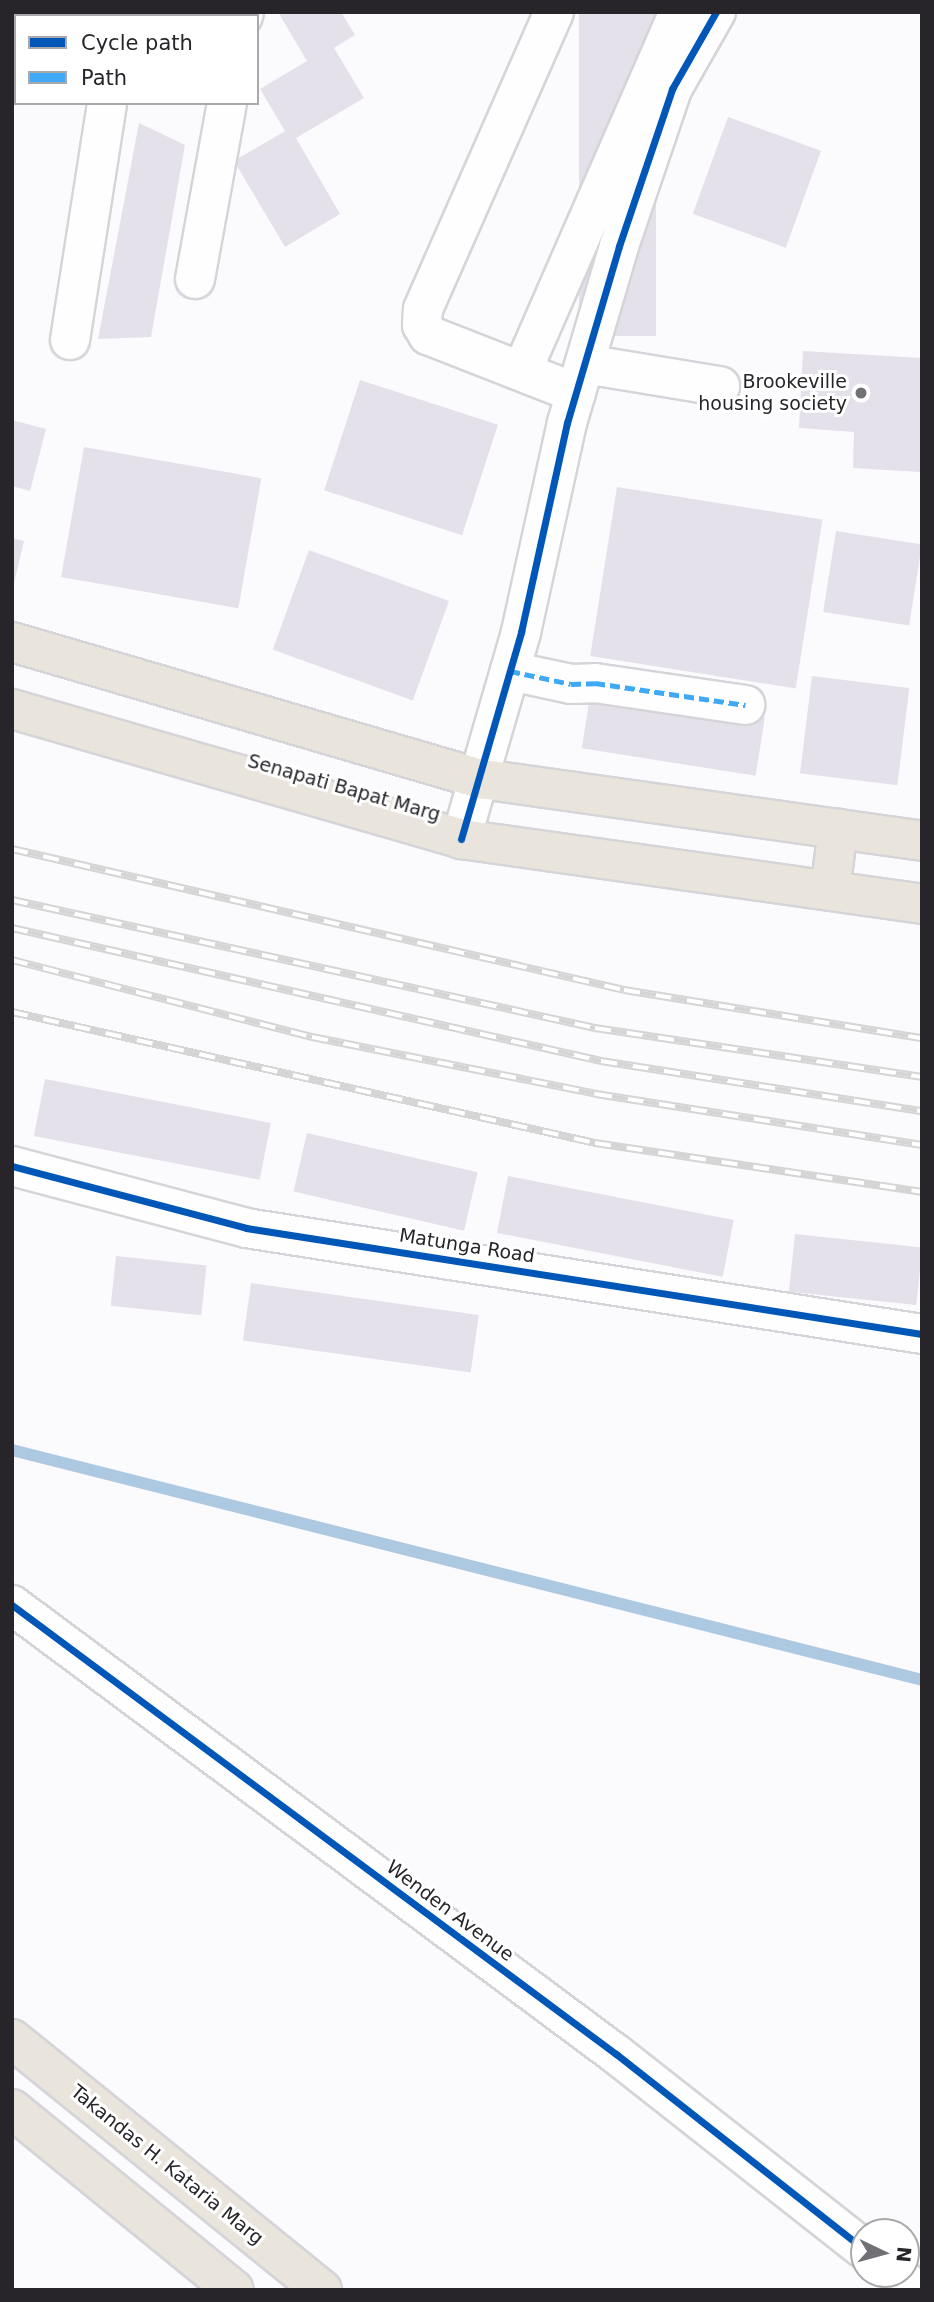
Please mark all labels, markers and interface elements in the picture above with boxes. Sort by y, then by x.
legend [14,14,259,105]
text: Cycle path [81,31,193,55]
text: Path [81,66,127,90]
place label: Brookeville housing society [698,371,847,415]
marker: Brookeville housing society [853,385,869,401]
street label: Senapati Bapat Marg [245,750,443,826]
street label: Matunga Road [398,1224,536,1268]
street label: Wenden Avenue [382,1856,518,1966]
street label: Takandas H. Kataria Marg [66,2080,268,2250]
north arrow [850,2218,920,2288]
text: N [892,2246,916,2264]

